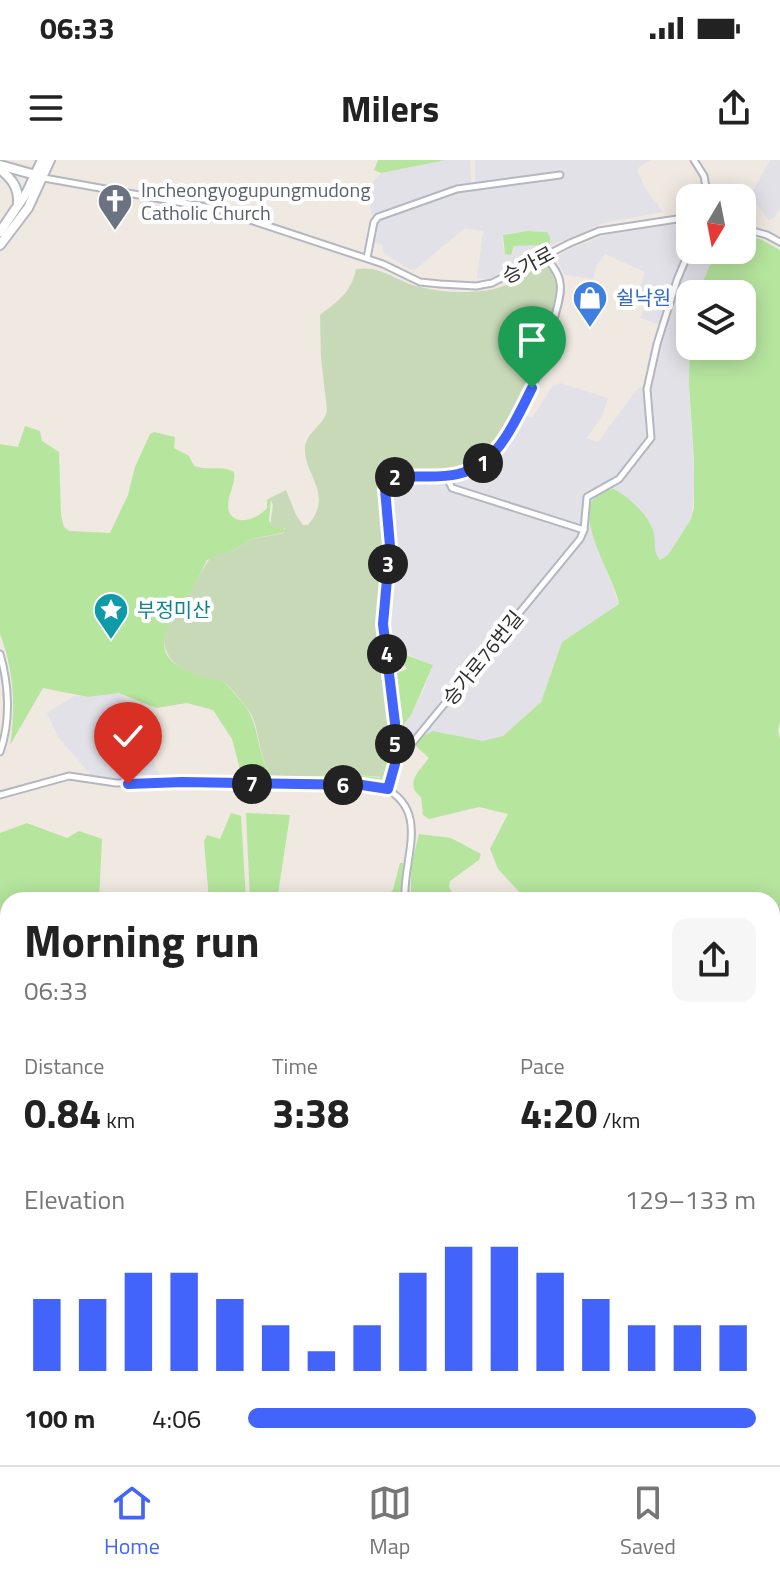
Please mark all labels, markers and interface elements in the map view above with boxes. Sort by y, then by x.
text: 06:33 [40,5,115,51]
text: Milers [341,81,439,136]
icon: menu [24,86,68,130]
icon: share [712,86,756,130]
place label: Incheongyogupungmudong Catholic Church [141,174,370,228]
church icon: Incheongyogupungmudong Catholic Church [96,182,134,232]
north arrow [676,184,756,264]
map controls [676,184,756,360]
street label: 승가로 [496,238,559,291]
shop icon: 쉴낙원 [571,279,609,329]
button: layers [676,280,756,360]
place label: 쉴낙원 [616,282,671,313]
pin [498,306,566,388]
icon: arrive [510,318,554,362]
pin: 1 [463,443,503,483]
text: 1 [477,446,489,480]
pin: 2 [375,457,415,497]
text: 2 [389,460,401,494]
pin: 3 [368,544,408,584]
text: 3 [382,547,394,581]
place icon: 부정미산 [92,591,130,641]
place label: 부정미산 [137,594,211,625]
street label: 승가로76번길 [435,603,531,712]
pin: 4 [367,634,407,674]
text: 4 [381,637,393,671]
pin [94,702,162,784]
icon: check [106,714,150,758]
pin: 5 [375,724,415,764]
text: 5 [389,727,401,761]
pin: 7 [232,764,272,804]
pin: 6 [323,765,363,805]
text: 7 [246,767,258,801]
text: 6 [337,768,349,802]
text: Morning run [24,907,260,974]
button: share [672,918,756,1002]
text: 06:33 [24,971,88,1010]
text: Distance [24,1049,104,1083]
text: Time [272,1049,318,1083]
text: Pace [520,1049,565,1083]
text: 0.84 [24,1083,101,1144]
text: 3:38 [272,1083,349,1144]
text: 4:20 [520,1083,597,1144]
text: km [101,1103,135,1137]
text: /km [597,1103,640,1137]
text: Elevation [24,1180,125,1219]
text: 129–133 m [625,1180,756,1219]
text: 100 m [24,1399,95,1438]
text: 4:06 [152,1399,201,1438]
tab: Home [104,1481,160,1563]
tab: Map [368,1481,412,1563]
tab: Saved [620,1481,676,1563]

